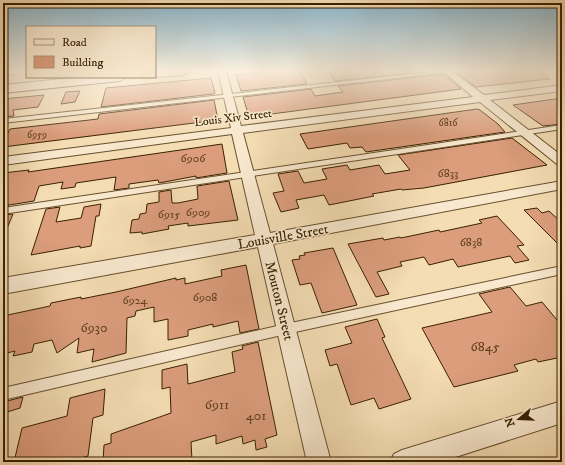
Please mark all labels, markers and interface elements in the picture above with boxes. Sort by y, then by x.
legend [26,26,156,78]
text: Road [62,35,87,50]
text: Building [62,55,103,70]
street label: Louis Xiv Street [193,106,273,130]
house number: 6816 [438,117,458,129]
house number: 6959 [27,129,47,141]
house number: 6906 [181,151,206,166]
house number: 6833 [437,166,459,181]
house number: 6909 [186,205,210,220]
house number: 6915 [158,207,180,222]
street label: Louisville Street [236,220,330,254]
house number: 6838 [460,235,482,250]
street label: Mouton Street [260,260,298,343]
house number: 6908 [193,290,217,305]
house number: 6924 [122,293,149,308]
house number: 6930 [80,319,108,337]
house number: 6845 [470,338,500,356]
house number: 6911 [205,396,229,414]
north arrow [499,399,539,439]
house number: 401 [246,407,266,425]
text: N [502,415,519,428]

